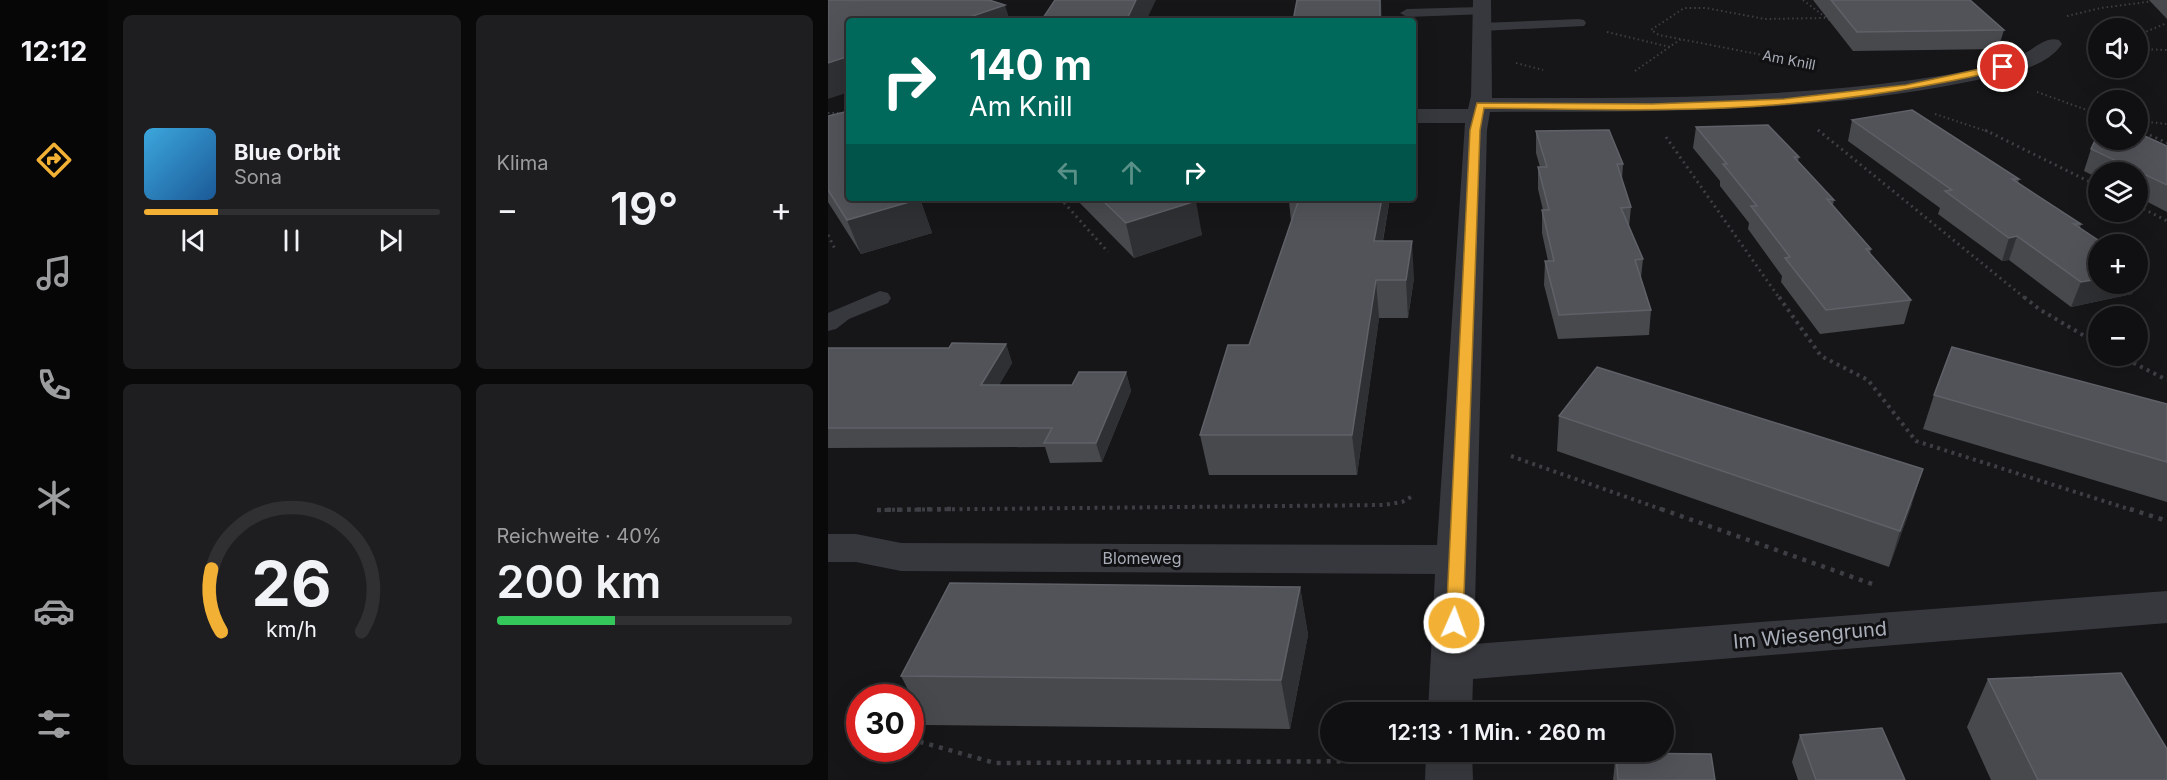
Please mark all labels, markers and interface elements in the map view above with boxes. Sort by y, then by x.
map controls [2088,18,2148,366]
button: sound [2088,18,2148,78]
text: 12:12 [21,35,87,68]
text: 140 m [969,39,1092,90]
pin [1977,41,2028,92]
icon: right [870,42,948,120]
street label: Am Knill [1761,46,1817,73]
icon: arrive [1986,50,2019,83]
text: Am Knill [969,90,1073,123]
button: search [2088,90,2148,150]
icon: directions [33,139,75,181]
text: Blue Orbit [234,139,341,165]
text: Klima [497,151,548,175]
icon: left [1052,156,1085,189]
icon: ahead [1115,156,1148,189]
icon: right [1178,156,1211,189]
button: layers [2088,162,2148,222]
text: Sona [234,165,282,189]
text: 19° [610,181,678,236]
text: − [497,189,518,229]
text: + [770,189,792,229]
icon: previous [177,224,210,257]
icon: pause [275,224,308,257]
icon: next [374,224,407,257]
button: + [2088,234,2148,294]
icon: music [33,252,75,294]
button: − [2088,306,2148,366]
icon: phone [33,364,75,406]
icon: climate [33,477,75,519]
text: Reichweite · 40% [497,524,662,548]
text: 26 [252,546,332,621]
street label: Blomeweg [1103,548,1181,568]
text: 200 km [497,554,661,609]
icon: car [33,590,75,632]
position arrow [1422,591,1486,655]
text: km/h [266,616,317,642]
street label: Im Wiesengrund [1732,616,1888,654]
speed limit sign: 30 [846,684,924,762]
icon: filters [33,703,75,745]
text: 12:13 · 1 Min. · 260 m [1388,719,1606,745]

